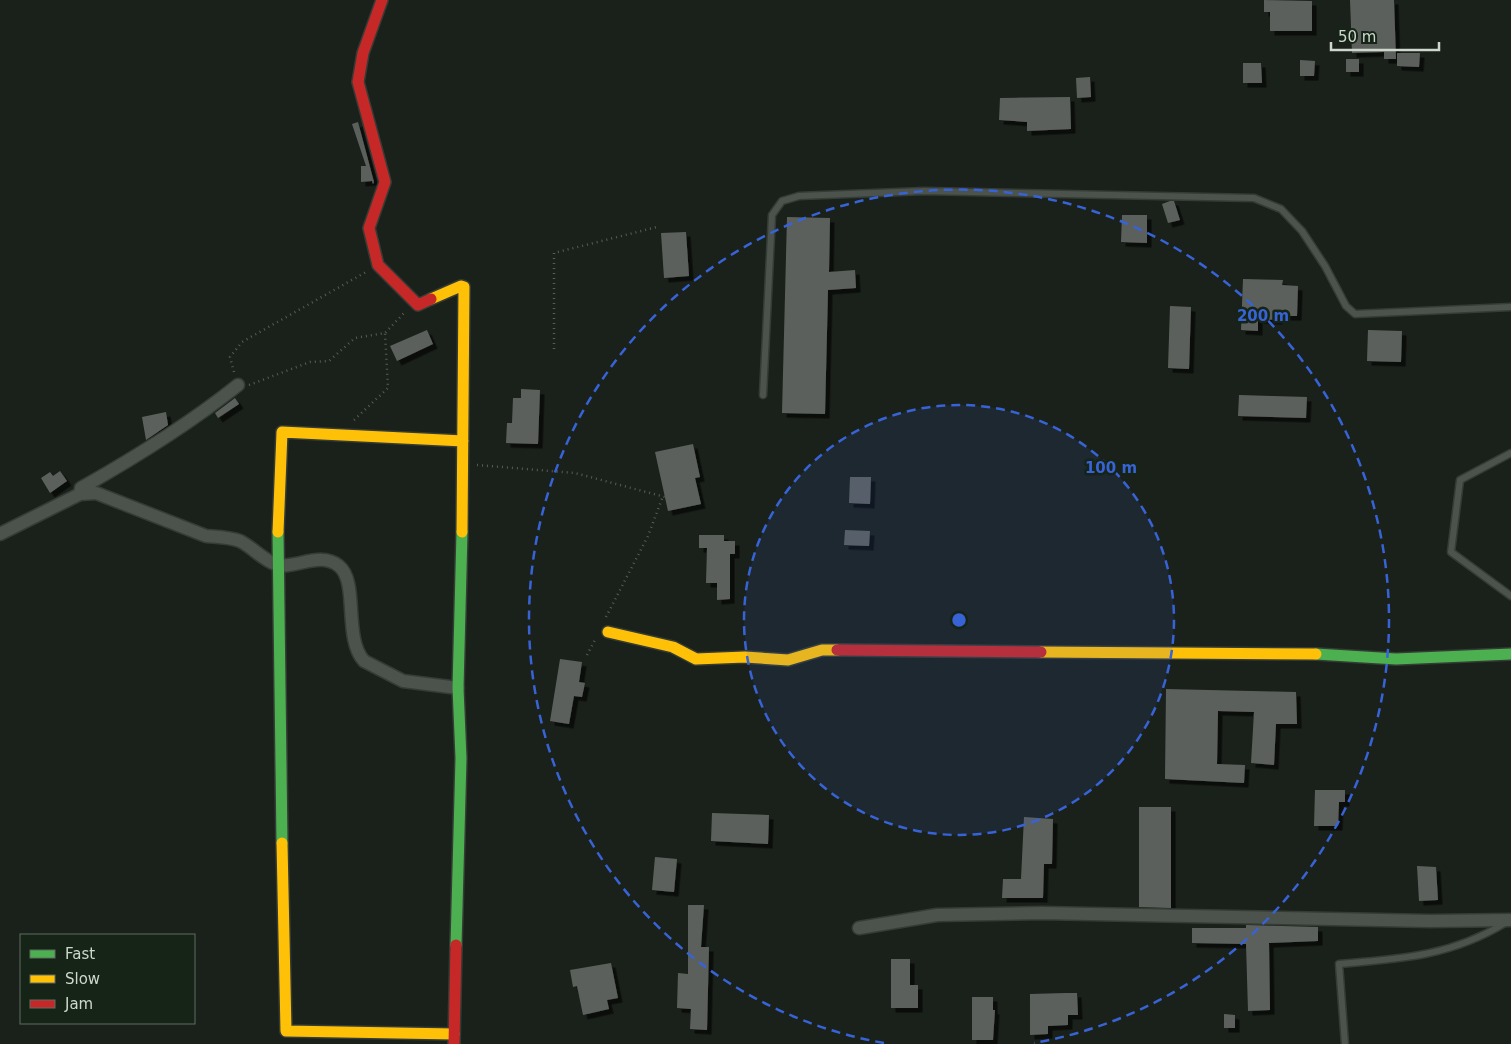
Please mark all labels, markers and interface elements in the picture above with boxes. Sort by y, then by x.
scale bar [1331,20,1438,52]
text: 50 m [1338,28,1376,46]
text: 200 m [1237,307,1289,325]
text: 100 m [1085,459,1137,477]
centre of rings [950,611,968,629]
legend [20,934,195,1024]
text: Fast [65,945,95,963]
text: Slow [65,970,100,988]
text: Jam [64,995,93,1013]

